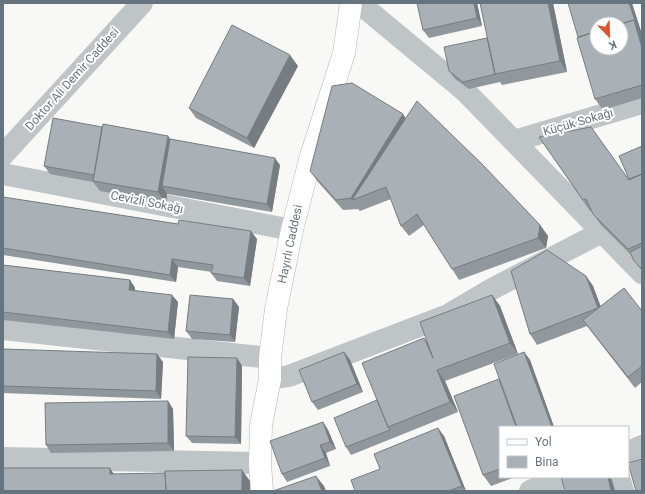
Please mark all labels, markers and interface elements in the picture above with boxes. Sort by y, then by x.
north arrow [589,16,629,56]
street label: Doktor Ali Demir Caddesi [22,25,122,133]
text: K [606,37,618,52]
street label: Küçük Sokağı [541,105,615,139]
street label: Cevizli Sokağı [109,188,185,216]
street label: Hayırlı Caddesi [275,203,305,285]
legend [499,426,629,478]
text: Yol [535,435,552,449]
text: Bina [535,455,559,469]

